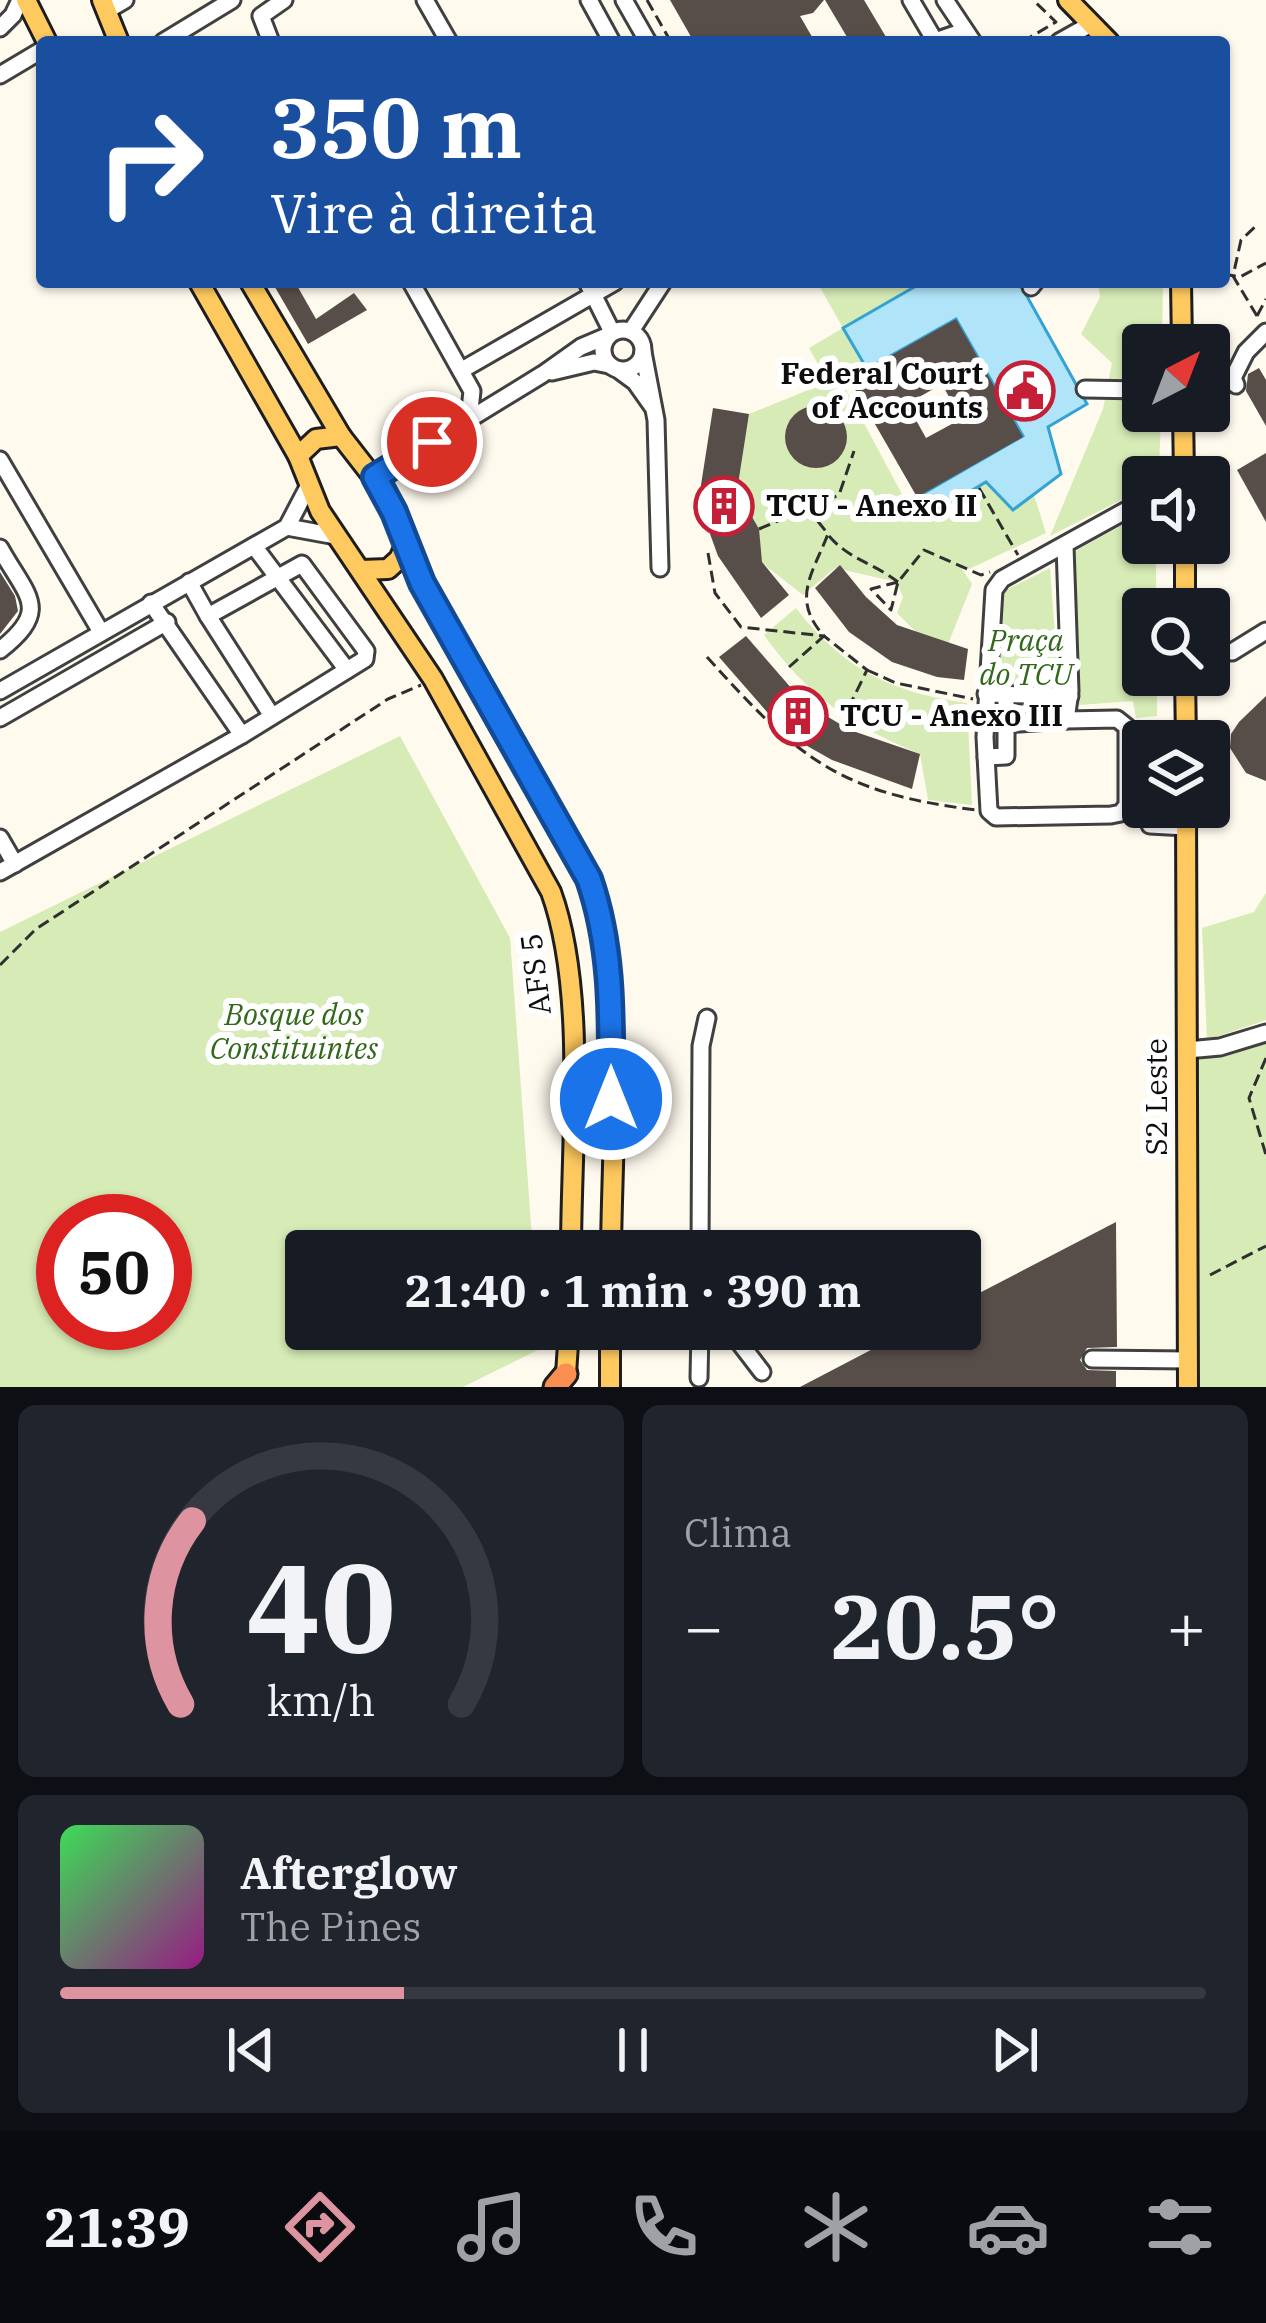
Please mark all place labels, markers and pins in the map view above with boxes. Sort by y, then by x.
place label: Federal Court of Accounts [781,353,983,426]
public building icon: Federal Court of Accounts [994,360,1056,422]
pin [381,391,483,493]
building icon: TCU - Anexo II [693,475,755,537]
place label: TCU - Anexo II [766,485,977,524]
building icon: TCU - Anexo III [767,685,829,747]
place label: TCU - Anexo III [840,695,1063,734]

